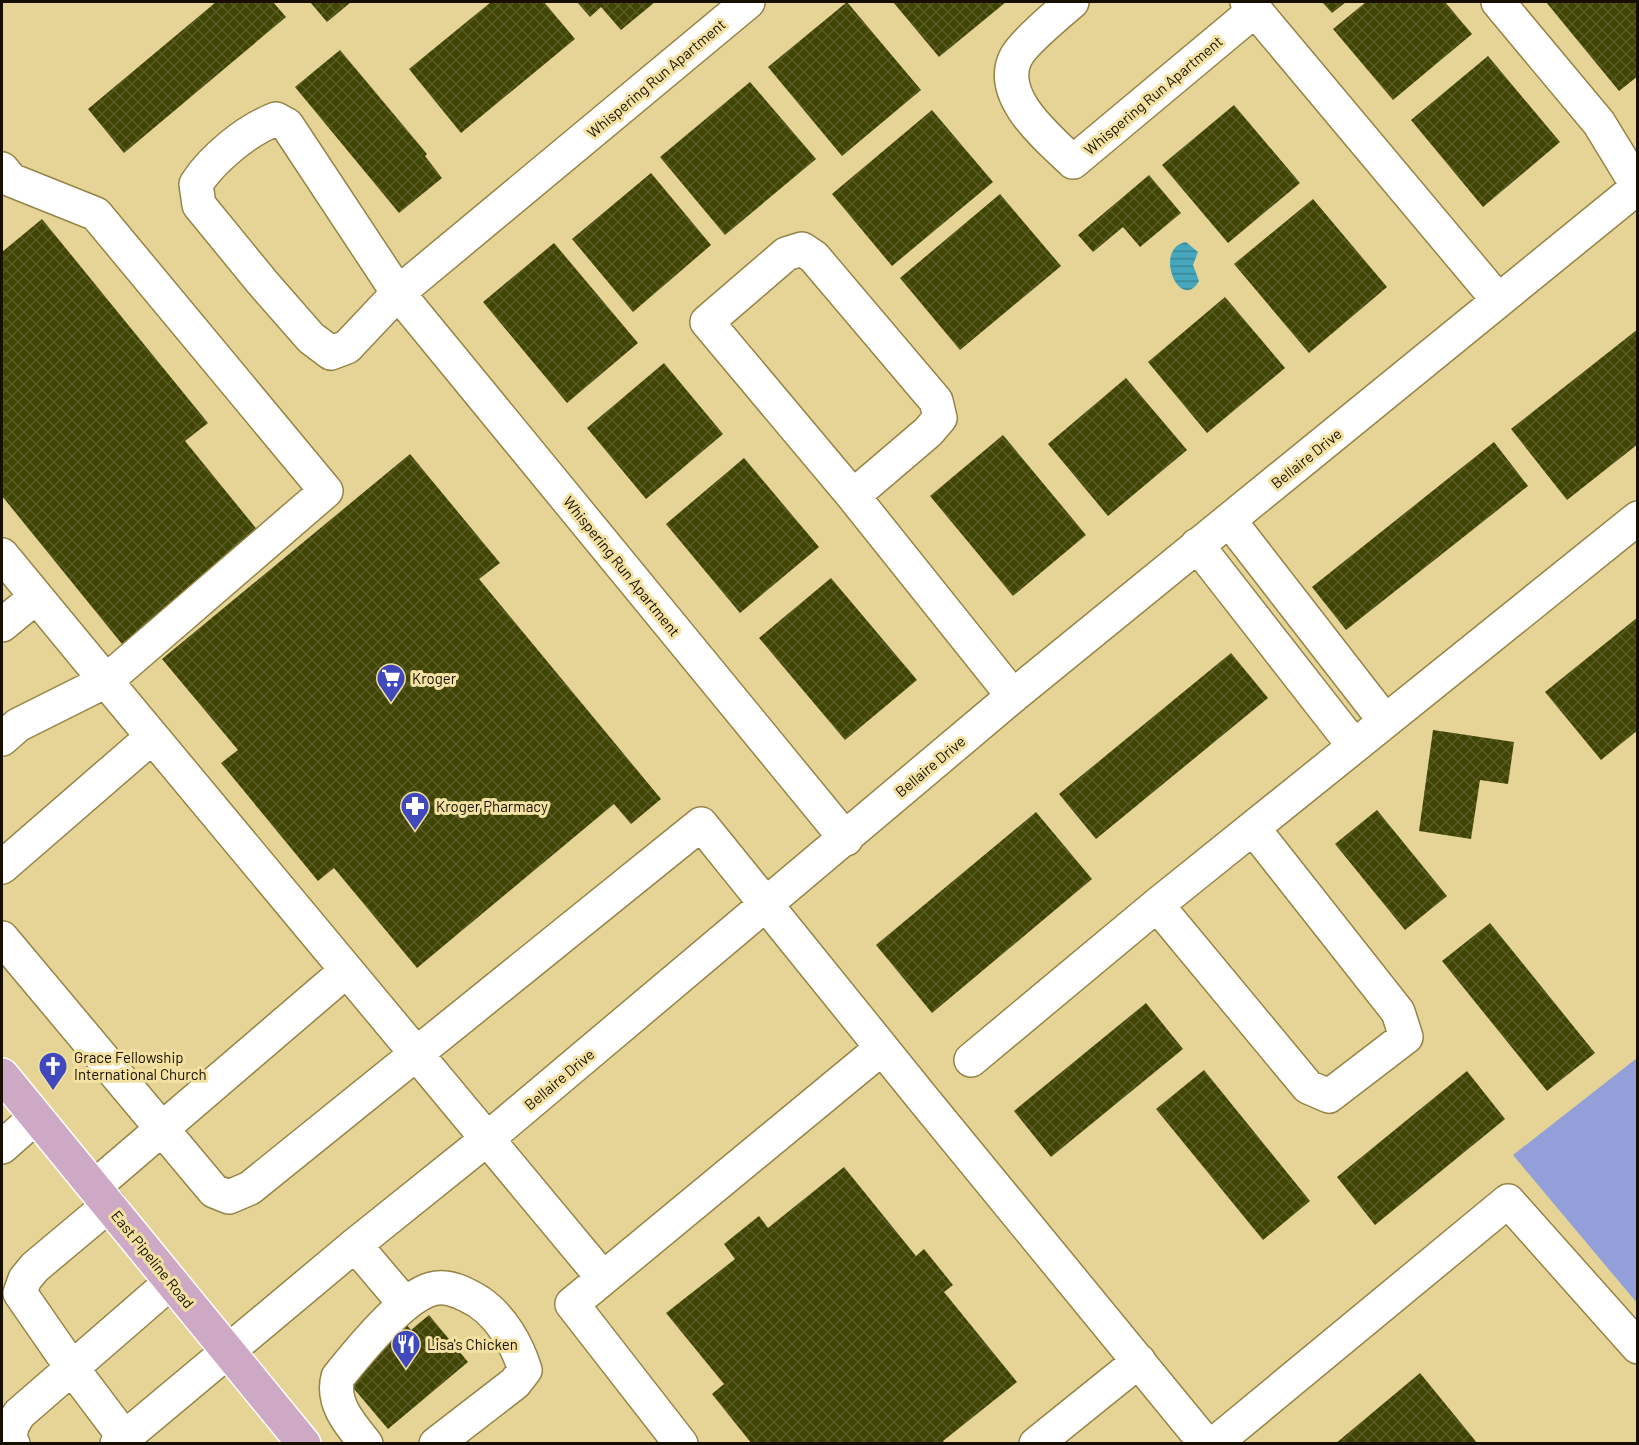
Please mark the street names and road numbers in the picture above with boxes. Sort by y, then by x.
street label: Whispering Run Apartment [583,15,729,141]
street label: Whispering Run Apartment [1080,32,1226,158]
street label: Bellaire Drive [1267,424,1345,492]
street label: Whispering Run Apartment [560,492,684,640]
street label: Bellaire Drive [891,732,969,800]
street label: Bellaire Drive [520,1045,598,1113]
street label: East Pipeline Road [108,1206,198,1312]

